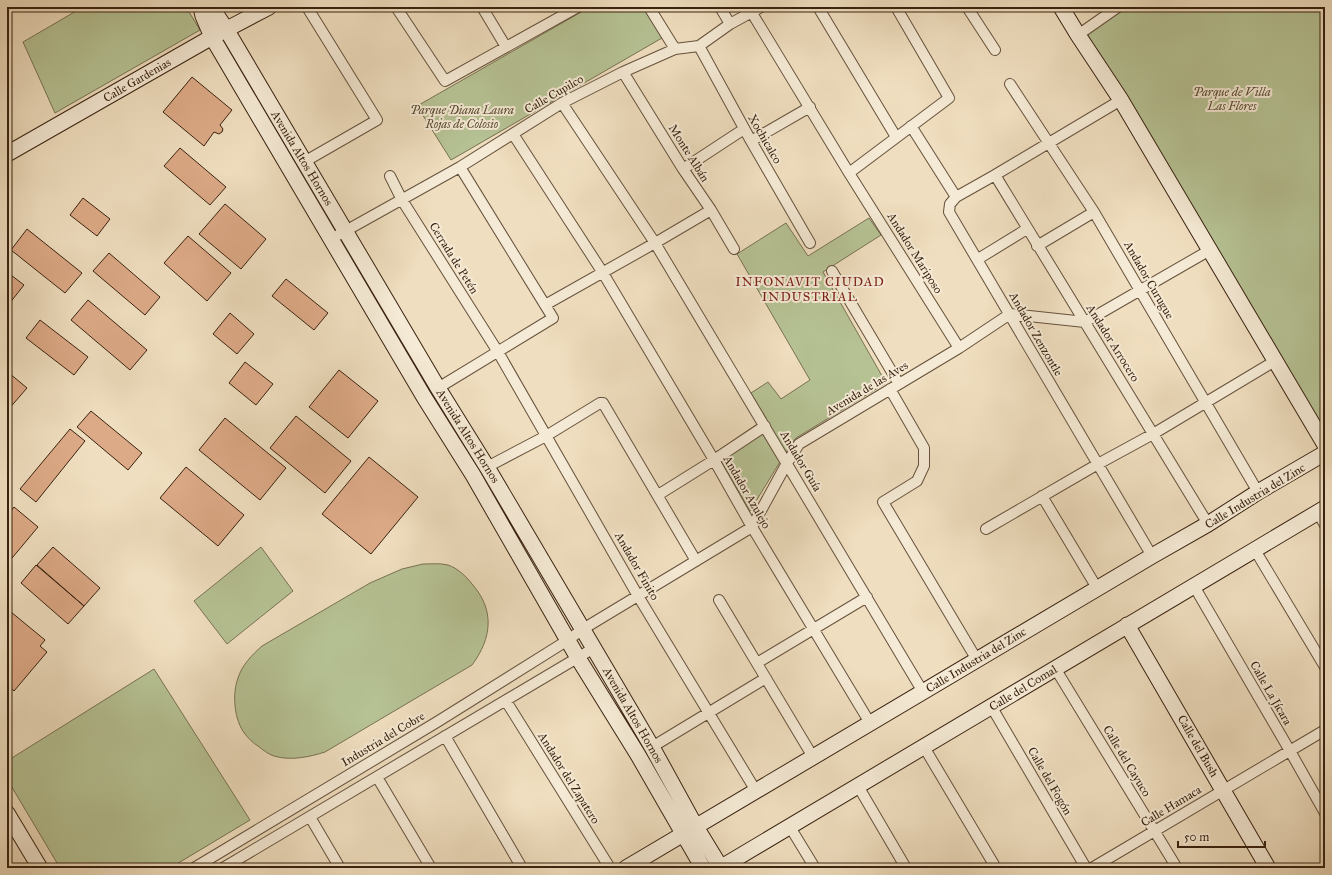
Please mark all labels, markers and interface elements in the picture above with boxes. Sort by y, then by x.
street label: Calle Gardenias [101,55,173,105]
street label: Calle Cupilco [522,72,586,116]
park label: Parque de Villa Las Flores [1193,85,1271,113]
park label: Parque Diana Laura Rojas de Colosio [410,103,514,132]
street label: Avenida Altos Hornos [268,107,336,208]
street label: Xochicalco [745,112,785,166]
street label: Monte Albán [666,122,713,185]
street label: Andador Mariposo [884,209,946,296]
street label: Cerrada de Petén [426,220,482,297]
street label: Andador Curugue [1120,238,1177,322]
district label: INFONAVIT CIUDAD INDUSTRIAL [735,274,885,305]
street label: Andador Zenzontle [1006,289,1066,378]
street label: Andador Arrocero [1083,301,1142,384]
street label: Avenida de las Aves [823,358,911,418]
street label: Avenida Altos Hornos [433,386,503,486]
street label: Andador Guía [777,427,825,495]
street label: Andador Azulejo [720,452,774,531]
street label: Calle Industria del Zinc [1202,460,1308,532]
street label: Andador Finito [611,529,662,602]
street label: Calle Industria del Zinc [923,624,1029,696]
street label: Calle La Jícara [1246,659,1295,729]
street label: Calle del Comal [986,662,1060,714]
street label: Avenida Altos Hornos [599,664,666,765]
street label: Industria del Cobre [339,709,427,769]
street label: Calle del Bush [1175,712,1222,780]
street label: Calle del Cayuco [1100,723,1154,799]
street label: Andador del Zapatero [535,729,603,826]
street label: Calle del Fogón [1024,745,1075,818]
street label: Calle Hamaca [1138,782,1205,830]
scale bar [1178,823,1265,849]
text: 50 m [1184,830,1209,844]

